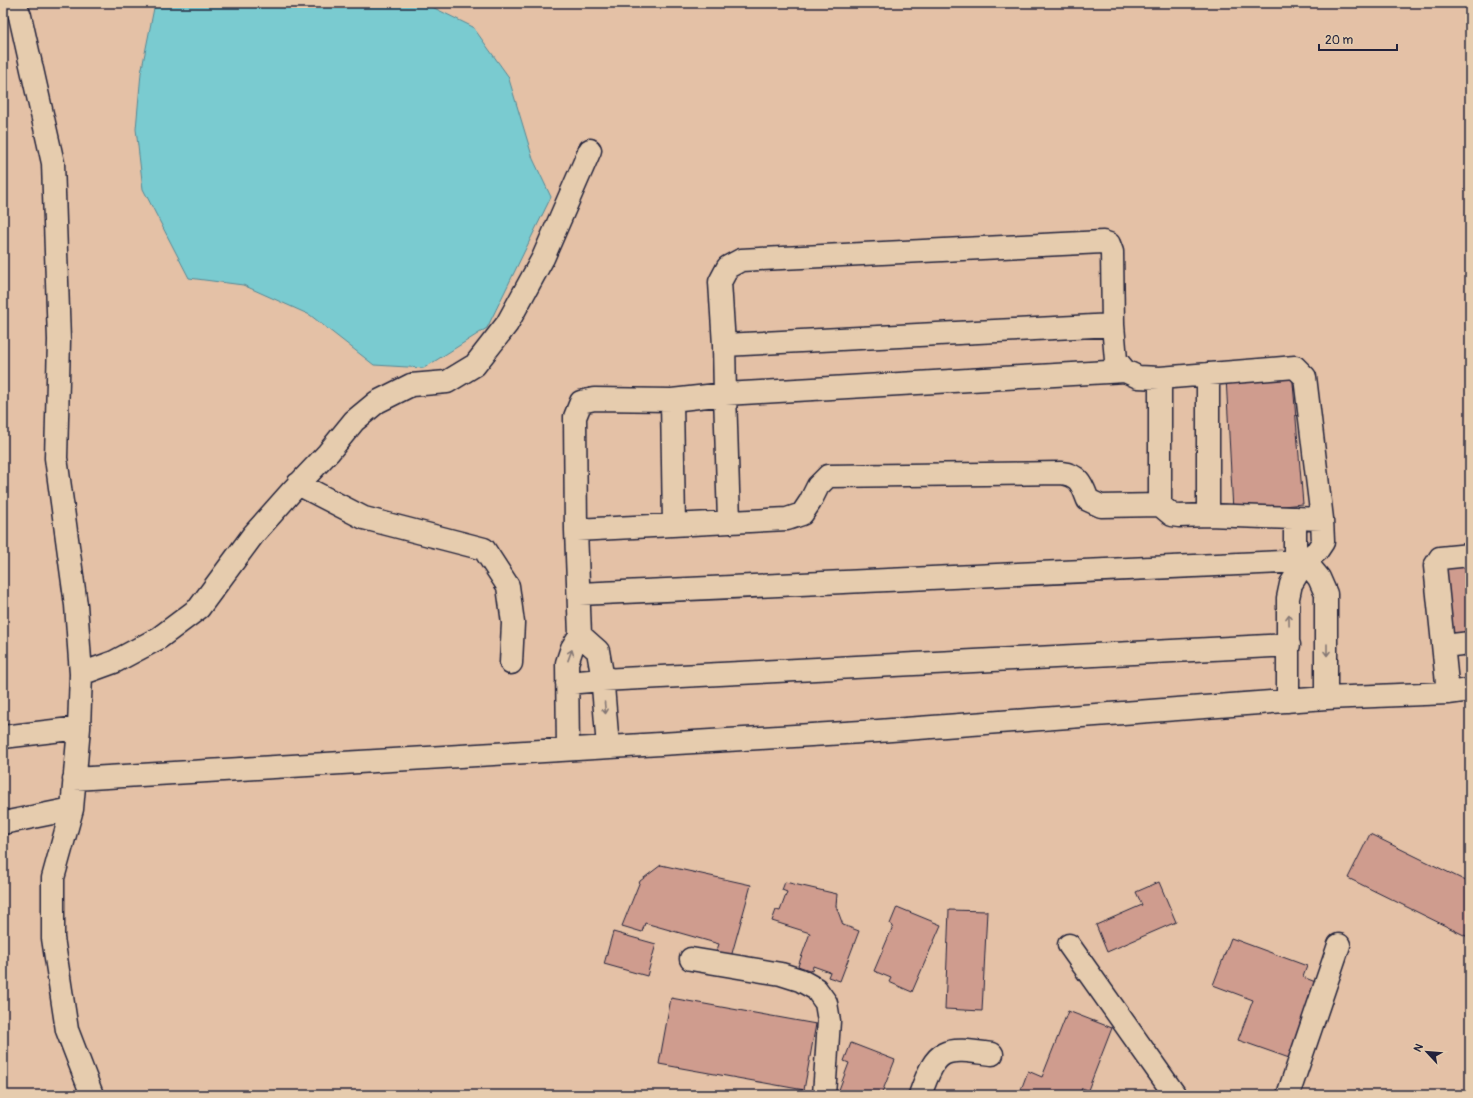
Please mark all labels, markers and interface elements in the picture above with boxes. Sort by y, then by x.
scale bar [1319,26,1397,52]
text: 20 m [1325,33,1354,48]
one-way arrow [1285,614,1292,627]
one-way arrow [1323,643,1331,656]
one-way arrow [566,649,574,661]
one-way arrow [601,701,608,714]
north arrow [1407,1032,1447,1072]
text: N [1411,1041,1426,1054]

